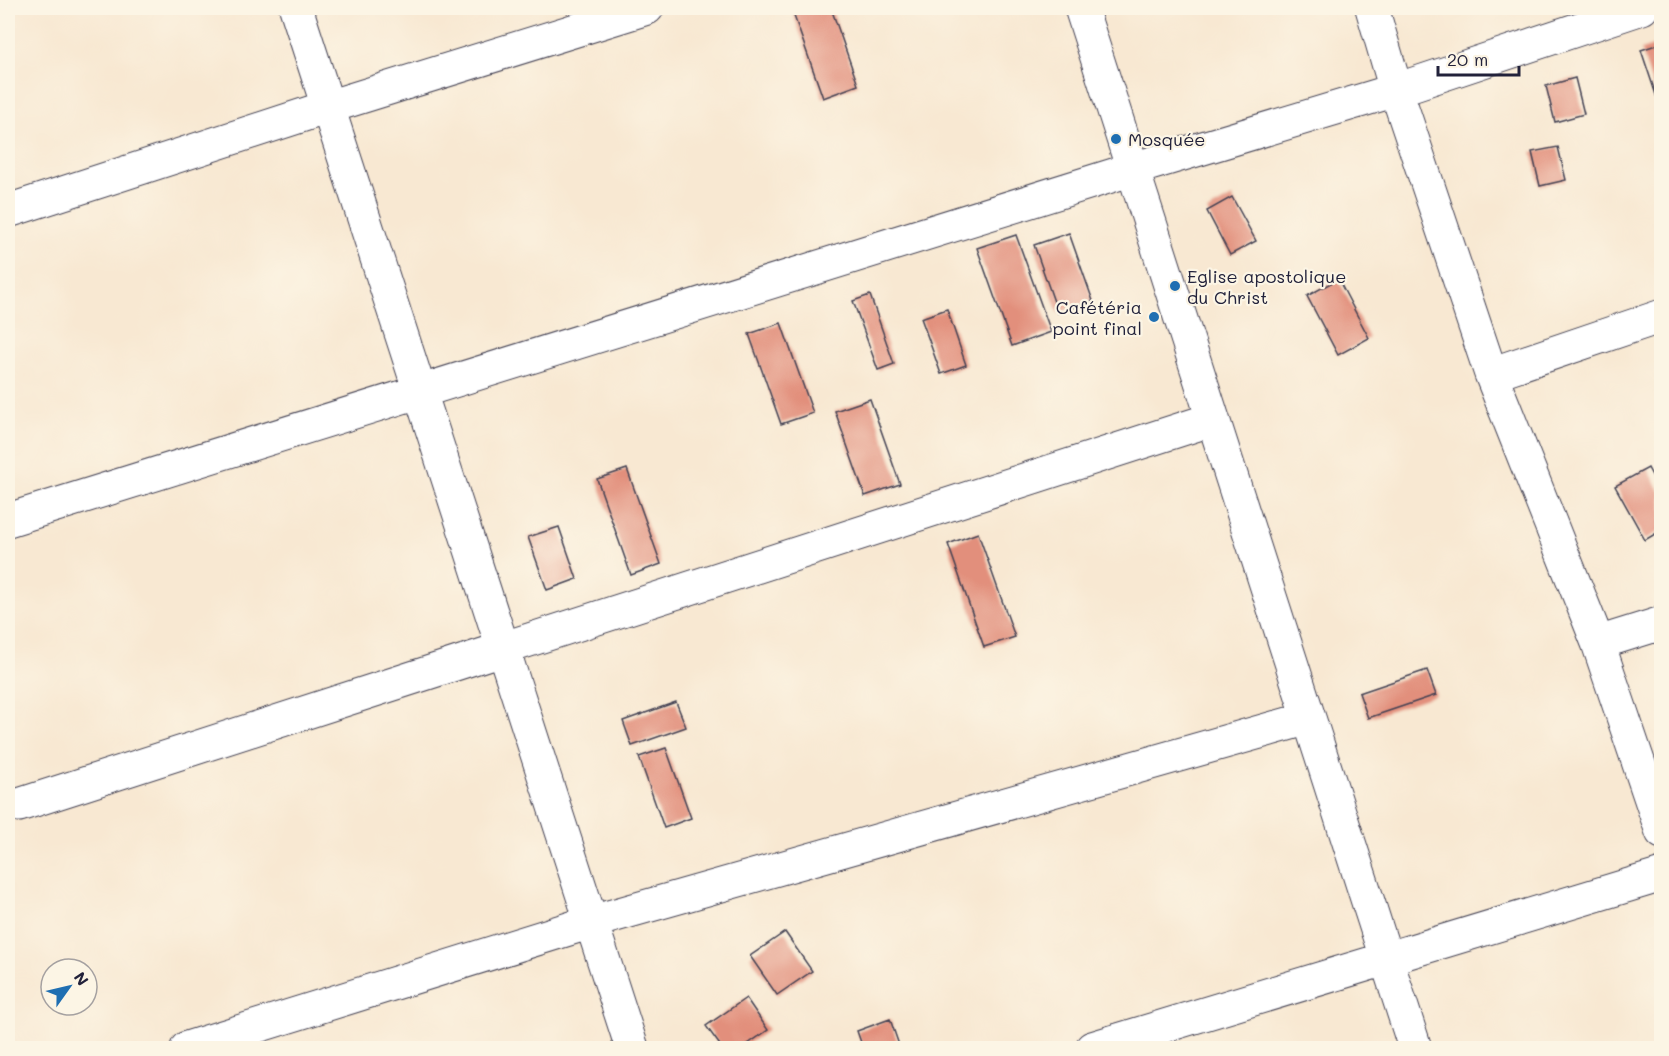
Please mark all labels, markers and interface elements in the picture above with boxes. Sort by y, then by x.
scale bar [1438,39,1519,77]
text: 20 m [1447,47,1488,71]
place label: Mosquée [1128,127,1205,151]
marker: Mosquée [1109,132,1123,146]
place label: Eglise apostolique du Christ [1187,264,1346,309]
marker: Eglise apostolique du Christ [1168,279,1182,293]
place label: Cafétéria point final [1053,295,1142,340]
marker: Cafétéria point final [1147,310,1161,324]
north arrow [39,957,99,1017]
text: N [70,967,94,989]

